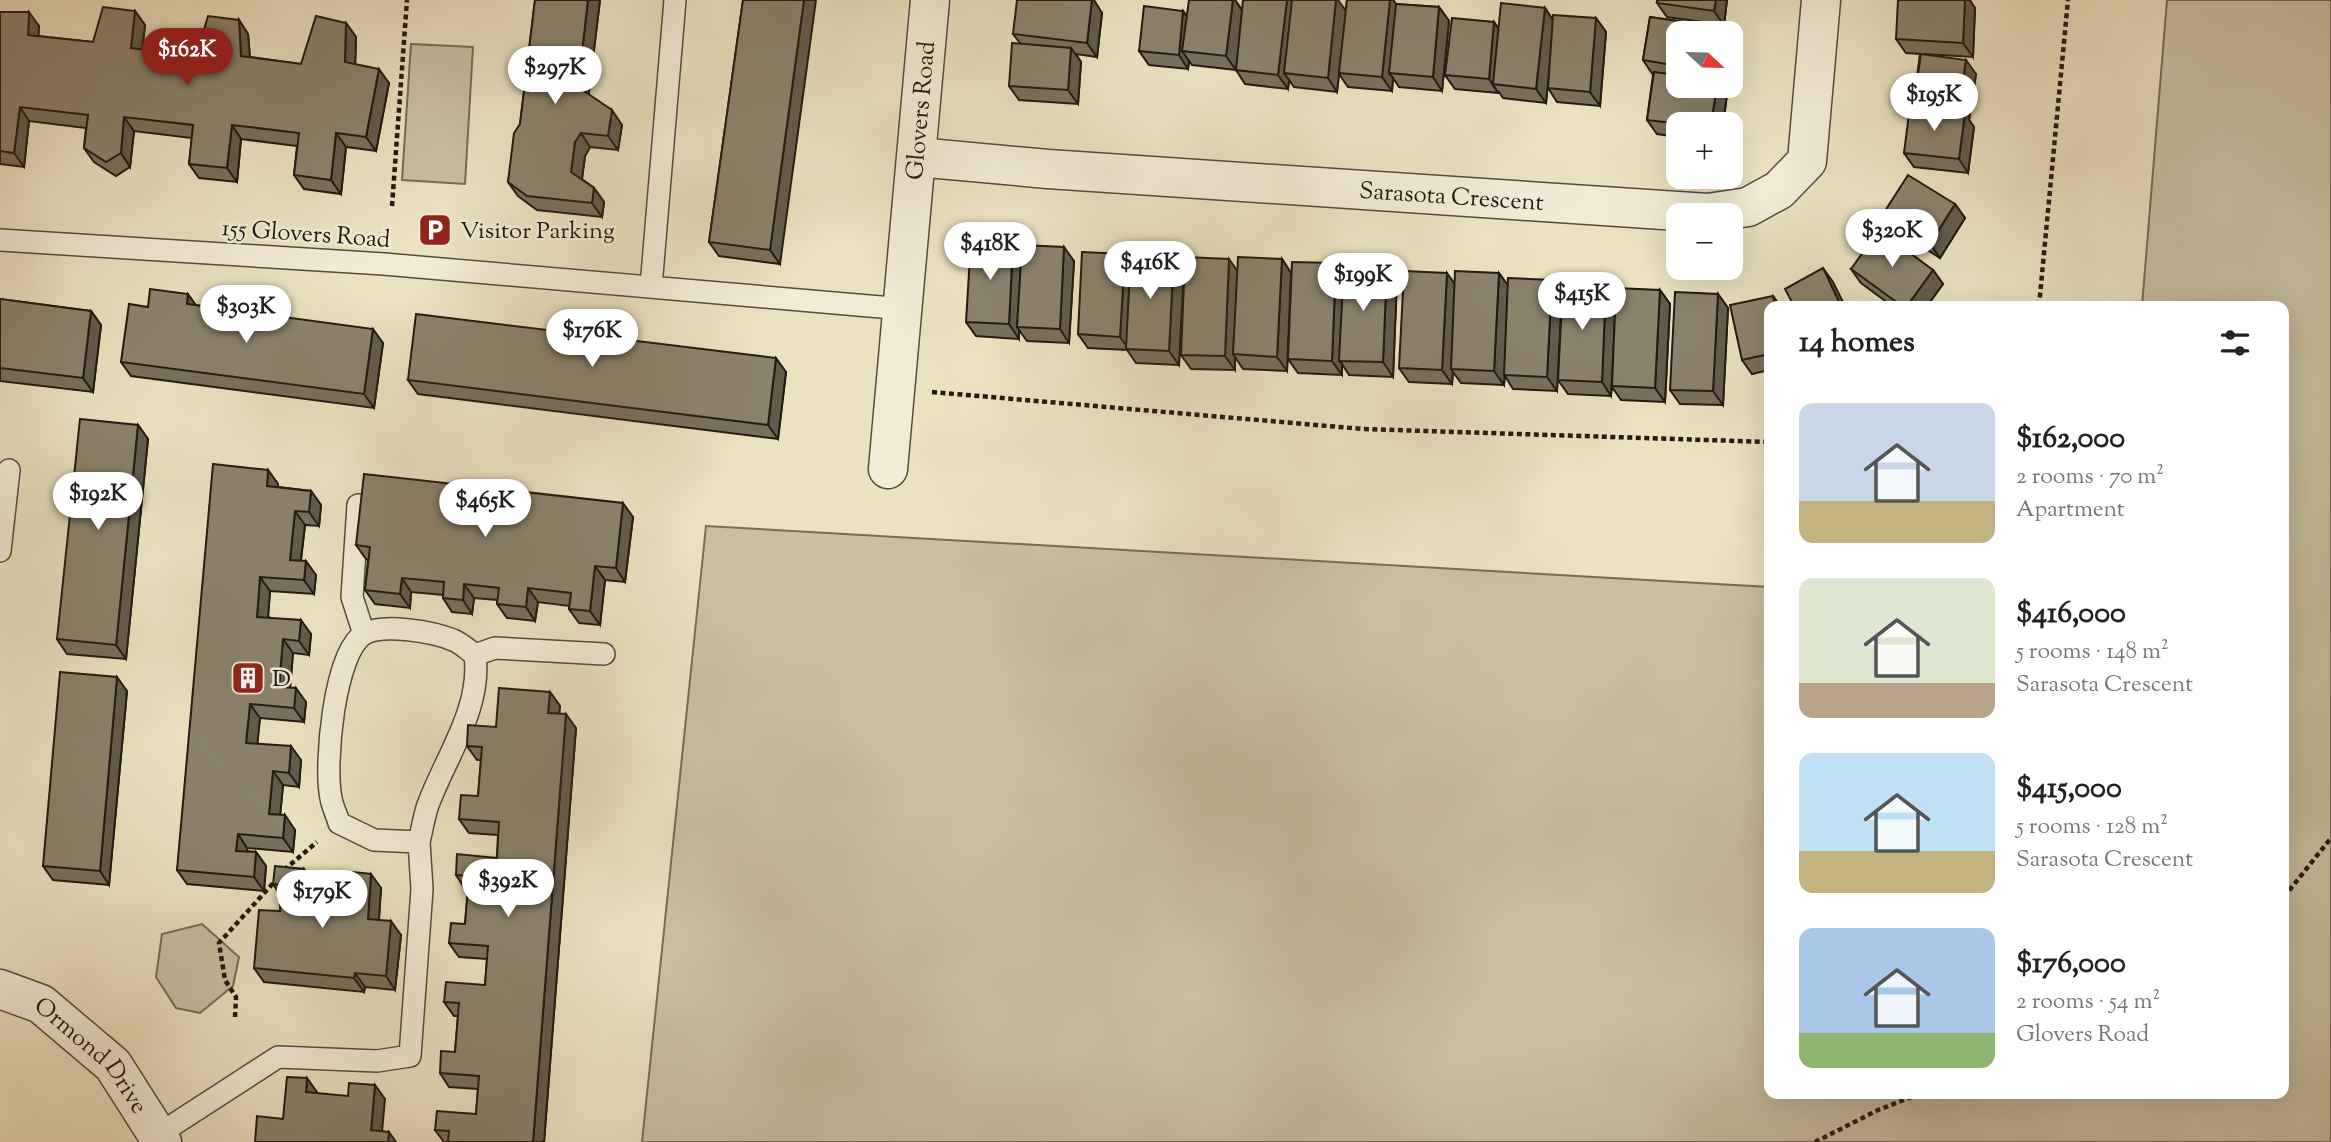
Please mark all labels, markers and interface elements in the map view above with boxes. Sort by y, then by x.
north arrow [1666,21,1743,98]
map controls [1666,21,1743,280]
pin: $162K [138,28,236,88]
text: $162K [158,34,216,67]
street label: Glovers Road [899,39,945,181]
pin: $297K [506,46,604,106]
text: $297K [524,52,586,85]
pin: $195K [1885,74,1983,133]
text: $195K [1906,79,1962,112]
button: + [1666,112,1743,189]
street label: Sarasota Crescent [1358,175,1545,221]
button: − [1666,203,1743,280]
pin: $320K [1843,210,1941,269]
parking icon: Visitor Parking [416,211,454,249]
street label: 155 Glovers Road [220,212,392,258]
place label: Visitor Parking [460,215,615,249]
text: $320K [1861,215,1923,248]
pin: $418K [941,222,1039,282]
text: $418K [960,228,1020,261]
pin: $416K [1101,242,1199,301]
text: $416K [1120,247,1180,280]
pin: $199K [1314,254,1412,313]
text: $199K [1334,259,1392,292]
pin: $415K [1533,272,1631,332]
text: $415K [1554,278,1610,311]
pin: $303K [197,286,295,345]
text: $303K [216,291,276,324]
pin: $176K [543,310,641,369]
text: $176K [562,315,622,348]
text: 14 homes [1799,322,1915,365]
icon: filters [2216,324,2254,362]
text: $162,000 [2016,418,2125,461]
icon: home [1855,431,1939,515]
text: 2 rooms · 70 m² [2016,461,2164,494]
pin: $192K [49,472,147,532]
text: $192K [69,478,127,511]
pin: $465K [436,480,534,539]
text: $465K [455,485,515,518]
text: Apartment [2016,494,2125,527]
text: $416,000 [2016,593,2126,636]
icon: home [1855,606,1939,690]
text: 5 rooms · 148 m² [2016,636,2169,669]
building icon: D [229,659,267,697]
place label: D [272,663,291,697]
text: Sarasota Crescent [2016,669,2193,702]
text: $415,000 [2016,768,2122,811]
icon: home [1855,781,1939,865]
text: 5 rooms · 128 m² [2016,811,2168,844]
text: Sarasota Crescent [2016,844,2193,877]
pin: $392K [459,860,557,919]
text: $392K [478,865,538,898]
pin: $179K [273,870,371,930]
text: $179K [293,876,352,909]
text: $176,000 [2016,943,2126,986]
icon: home [1855,956,1939,1040]
text: 2 rooms · 54 m² [2016,986,2160,1019]
street label: Ormond Drive [26,990,155,1121]
text: Glovers Road [2016,1019,2149,1052]

